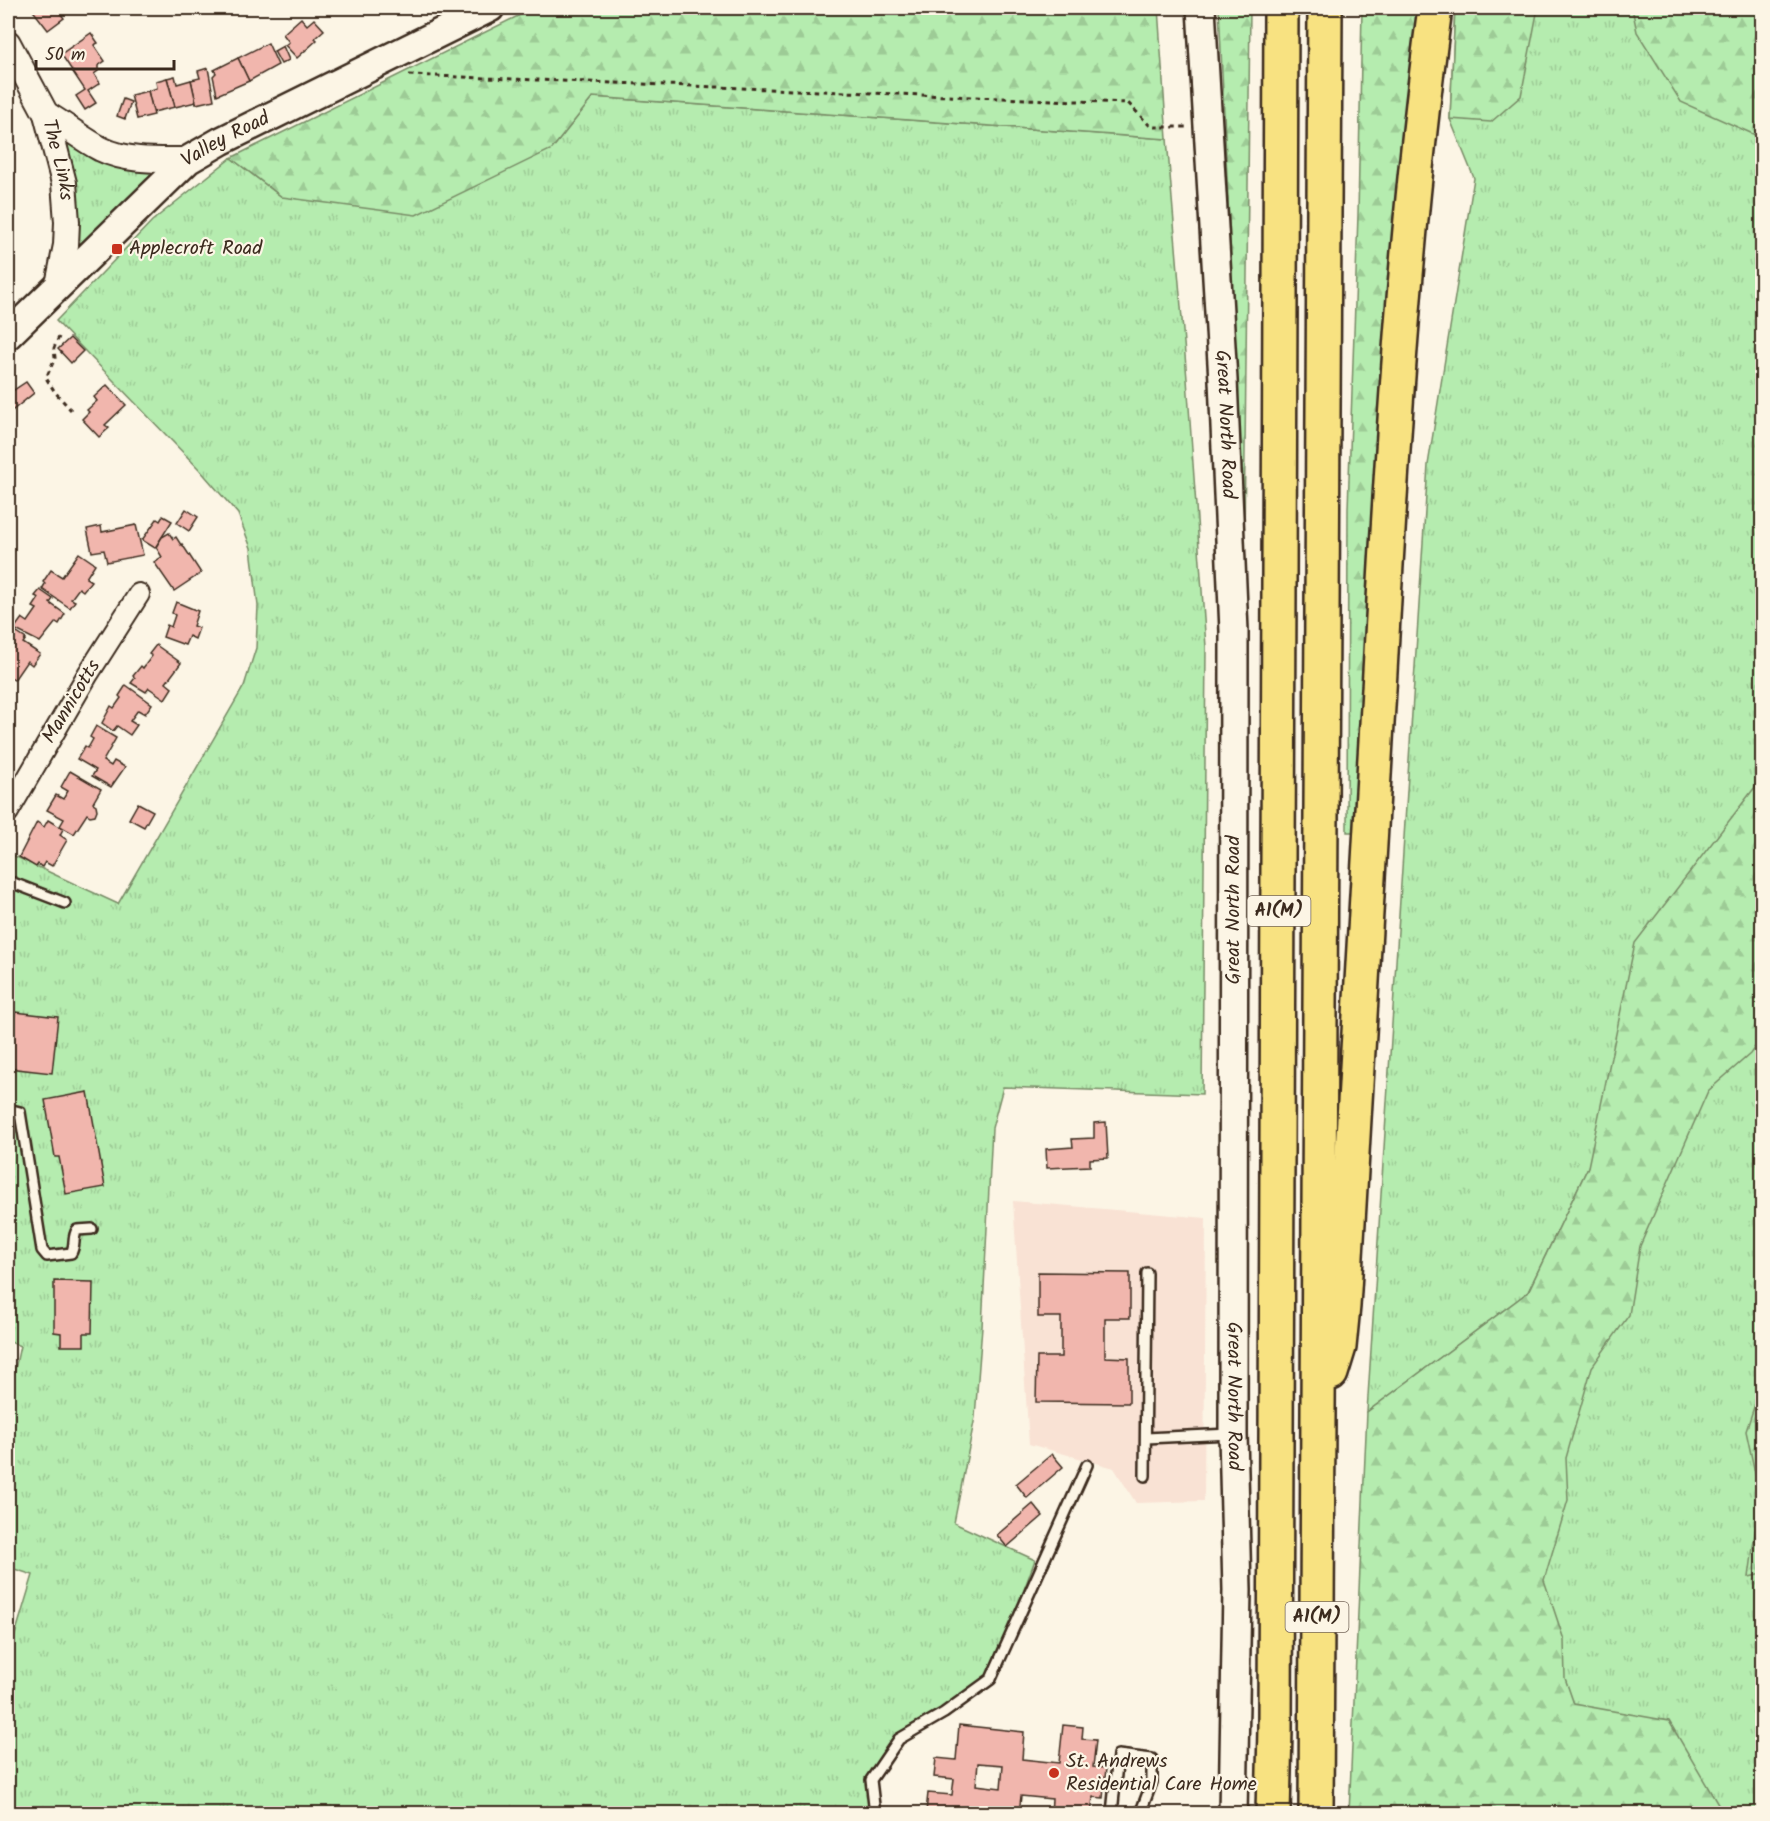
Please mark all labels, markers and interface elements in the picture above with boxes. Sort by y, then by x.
scale bar [36,33,174,71]
text: 50 m [45,41,85,70]
street label: Valley Road [175,103,277,176]
street label: The Links [32,116,81,202]
place label: Applecroft Road [129,233,263,265]
marker: Applecroft Road [110,242,124,256]
street label: Great North Road [1205,349,1244,500]
street label: Mannicotts [34,653,110,750]
street label: Great North Road [1218,835,1250,984]
road number: A1(M) [1248,896,1310,926]
street label: Great North Road [1217,1322,1250,1472]
road number: A1(M) [1286,1602,1348,1632]
place label: St. Andrews Residential Care Home [1066,1746,1257,1801]
marker: St. Andrews Residential Care Home [1047,1766,1061,1780]

